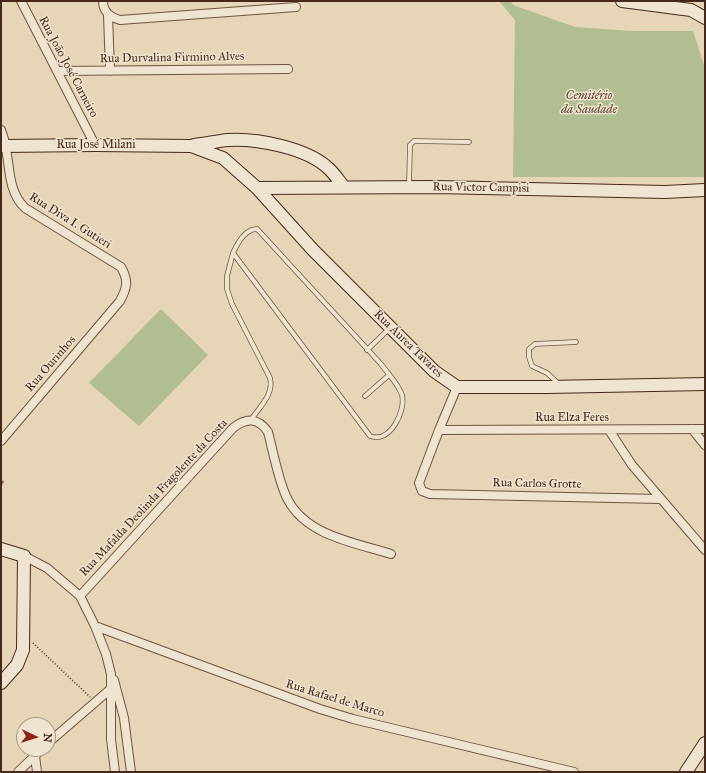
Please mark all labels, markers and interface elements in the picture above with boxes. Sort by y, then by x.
street label: Rua João José Carneiro [35,14,101,120]
street label: Rua Durvalina Firmino Alves [99,50,245,66]
park label: Cemitério da Saudade [561,89,617,117]
street label: Rua José Milani [57,138,135,152]
street label: Rua Victor Campisi [432,180,530,196]
street label: Rua Diva I. Gutieri [26,190,114,252]
street label: Rua Áurea Tavares [370,307,446,381]
street label: Rua Ourinhos [23,333,79,395]
street label: Rua Elza Feres [535,411,609,425]
street label: Rua Mafalda Deolinda Fragolente da Costa [77,416,231,580]
street label: Rua Carlos Grotte [492,476,582,492]
street label: Rua Rafael de Marco [284,677,386,721]
north arrow [16,717,56,757]
text: N [41,733,54,743]

